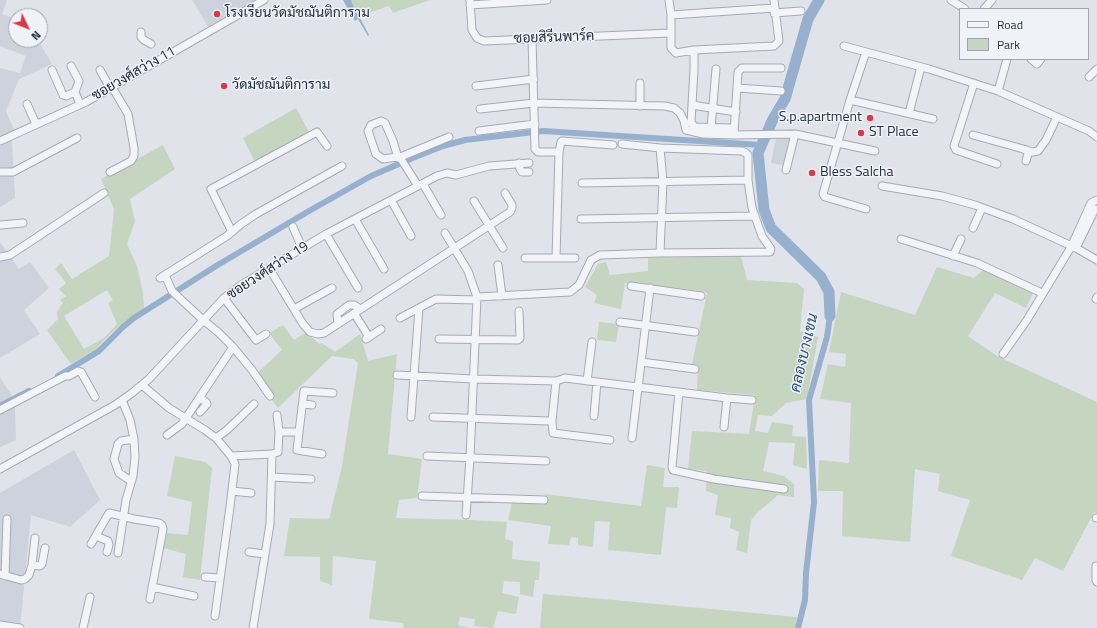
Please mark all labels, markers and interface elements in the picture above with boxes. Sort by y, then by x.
place label: โรงเรียนวัดมัชฌันติการาม [225,6,370,22]
north arrow [8,8,48,48]
legend [959,8,1089,60]
marker: โรงเรียนวัดมัชฌันติการาม [212,9,222,19]
text: Road [997,15,1023,34]
text: N [28,27,44,44]
street label: ซอยสิรีนพาร์ค [513,28,595,48]
text: Park [997,35,1020,54]
street label: ซอยวงศ์สว่าง 11 [89,43,179,105]
place label: วัดมัชฌันติการาม [232,78,330,94]
marker: วัดมัชฌันติการาม [219,81,229,91]
place label: S.p.apartment [779,110,862,126]
marker: S.p.apartment [865,113,875,123]
place label: ST Place [869,125,919,141]
marker: ST Place [856,128,866,138]
place label: Bless Salcha [820,165,893,181]
marker: Bless Salcha [807,168,817,178]
street label: ซอยวงศ์สว่าง 19 [224,238,312,304]
water label: คลองบางเขน [787,312,823,394]

